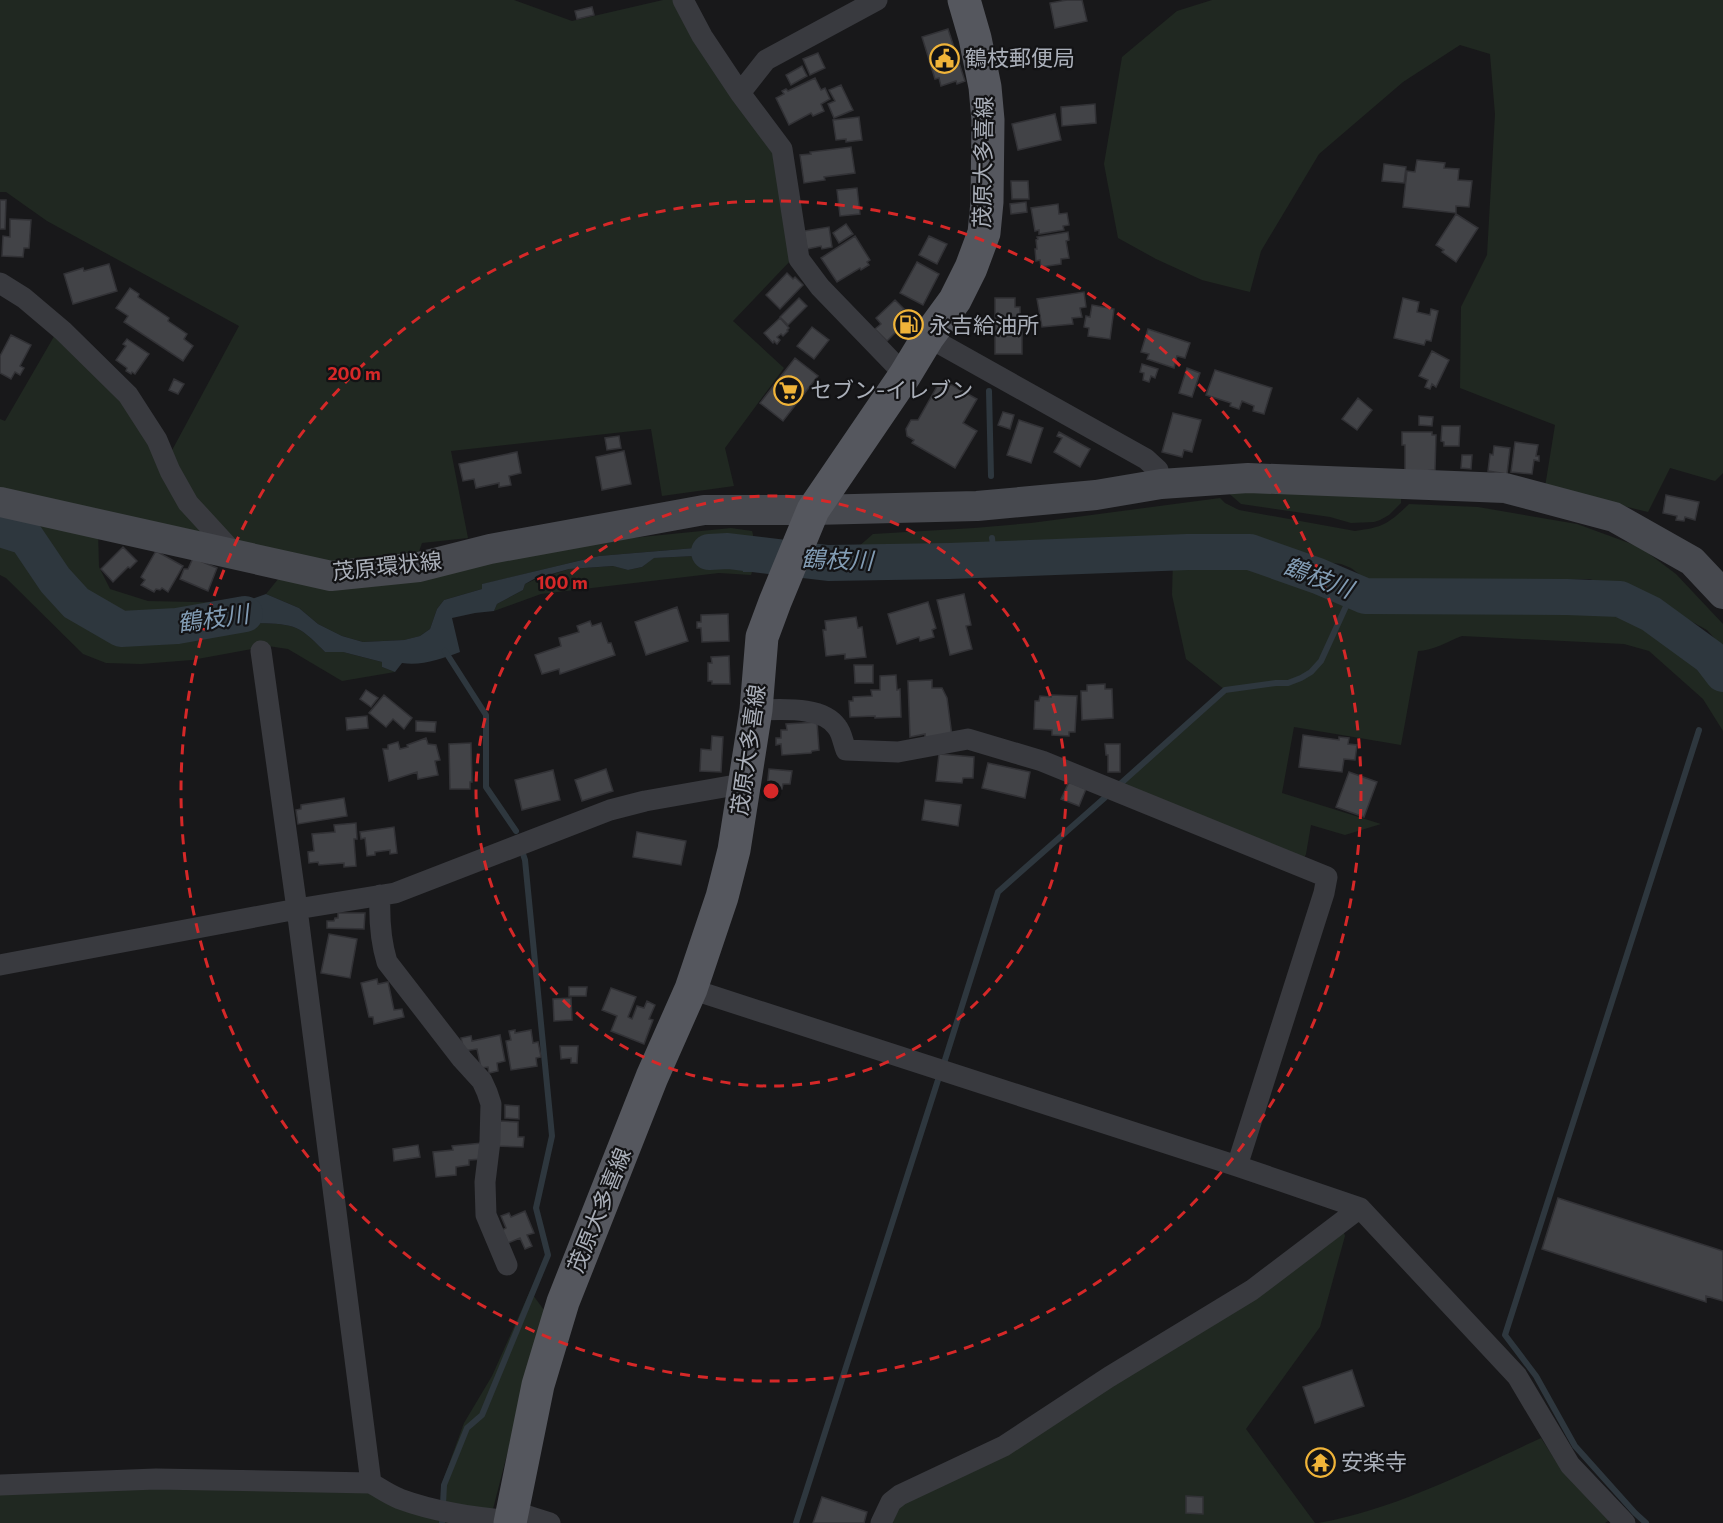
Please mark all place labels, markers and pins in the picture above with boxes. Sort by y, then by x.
public building icon: 鶴枝郵便局 [928,42,960,74]
place label: 鶴枝郵便局 [965,44,1075,71]
fuel station icon: 永吉給油所 [892,309,924,341]
place label: 永吉給油所 [929,311,1039,338]
supermarket icon: セブン-イレブン [773,374,805,406]
place label: セブン-イレブン [810,376,973,403]
centre of rings [761,781,781,801]
temple icon: 安楽寺 [1304,1446,1336,1478]
place label: 安楽寺 [1341,1448,1407,1475]

